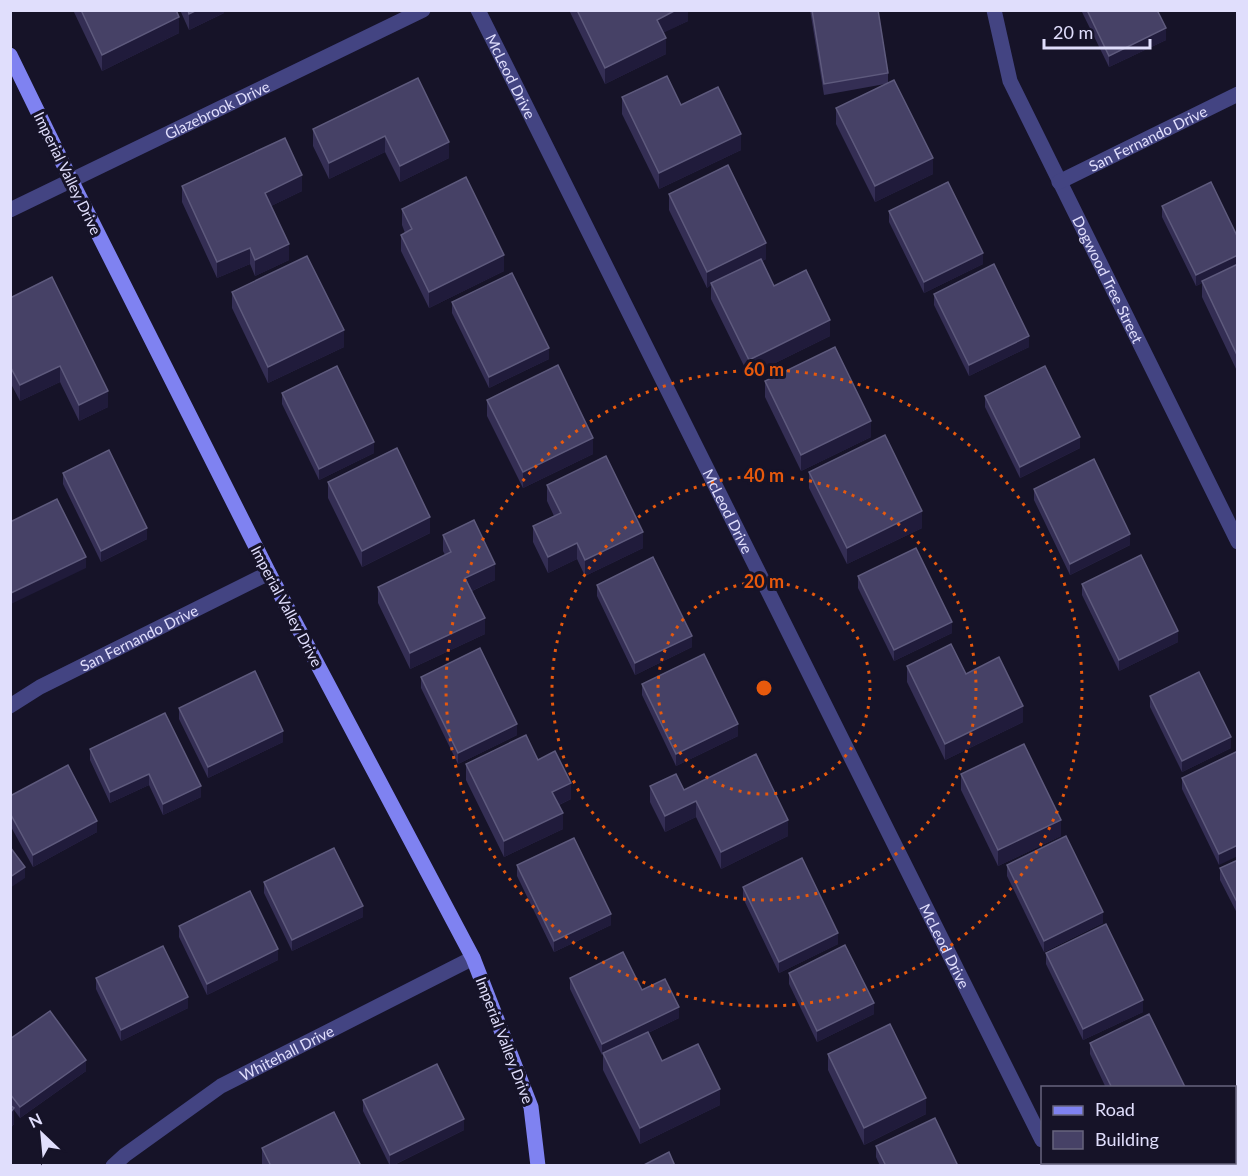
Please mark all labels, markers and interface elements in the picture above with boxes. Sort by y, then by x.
scale bar [1044,12,1150,50]
text: 20 m [1053,21,1093,43]
street label: McLeod Drive [482,31,540,122]
street label: Glazebrook Drive [162,77,272,143]
street label: San Fernando Drive [1086,102,1210,175]
street label: Imperial Valley Drive [30,109,106,237]
street label: Dogwood Tree Street [1069,213,1147,346]
text: 60 m [744,358,784,380]
text: 40 m [744,464,784,486]
street label: McLeod Drive [699,466,757,556]
street label: Imperial Valley Drive [248,542,327,670]
text: 20 m [744,570,784,592]
street label: San Fernando Drive [77,601,201,675]
centre of rings [754,678,774,698]
street label: McLeod Drive [916,901,974,991]
street label: Imperial Valley Drive [473,974,538,1106]
street label: Whitehall Drive [236,1021,337,1084]
legend [1041,1086,1236,1164]
text: Road [1095,1098,1135,1120]
north arrow [12,1104,72,1164]
text: N [26,1109,45,1131]
text: Building [1095,1128,1159,1150]

